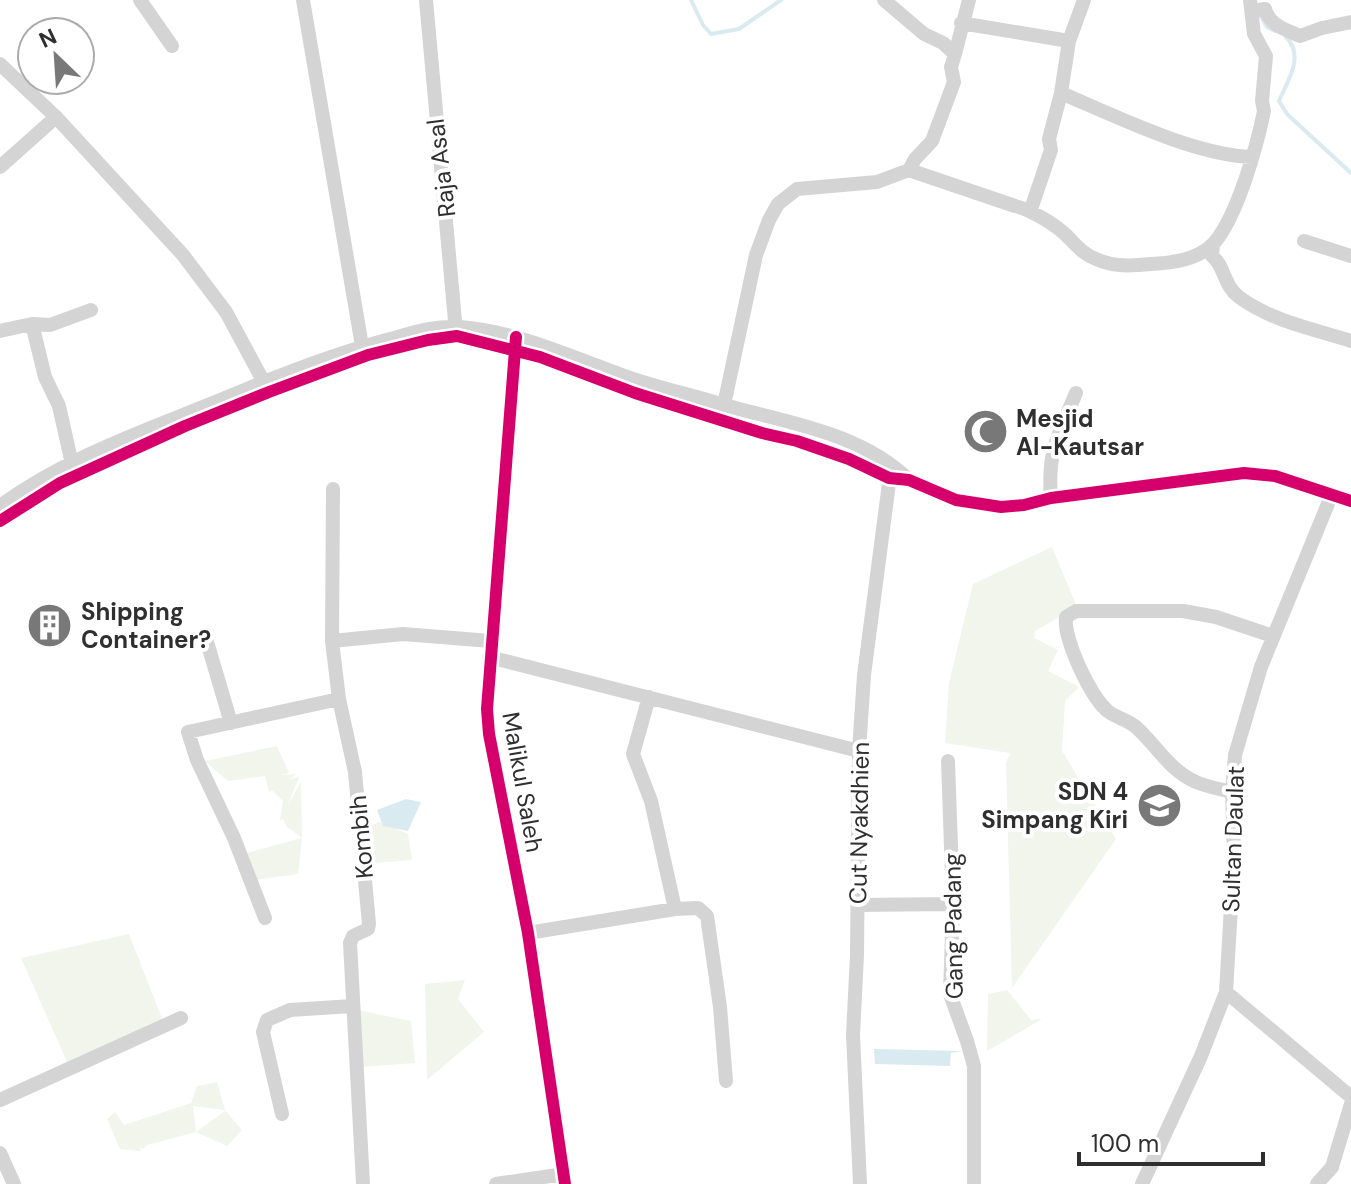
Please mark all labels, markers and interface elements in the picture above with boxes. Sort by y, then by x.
north arrow [16,16,96,96]
text: N [34,22,61,55]
street label: Raja Asal [420,117,462,219]
place label: Mesjid Al-Kautsar [1016,403,1144,462]
mosque icon: Mesjid Al-Kautsar [961,408,1009,456]
place label: Shipping Container? [81,596,211,655]
building icon: Shipping Container? [26,601,74,649]
street label: Malikul Saleh [495,710,551,854]
street label: Cut Nyakdhien [842,742,876,904]
street label: Sultan Daulat [1215,765,1251,913]
place label: SDN 4 Simpang Kiri [981,776,1128,835]
school or university icon: SDN 4 Simpang Kiri [1135,781,1183,829]
street label: Kombih [342,794,380,880]
street label: Gang Padang [936,852,970,1000]
scale bar [1079,1116,1263,1166]
text: 100 m [1091,1128,1159,1159]

